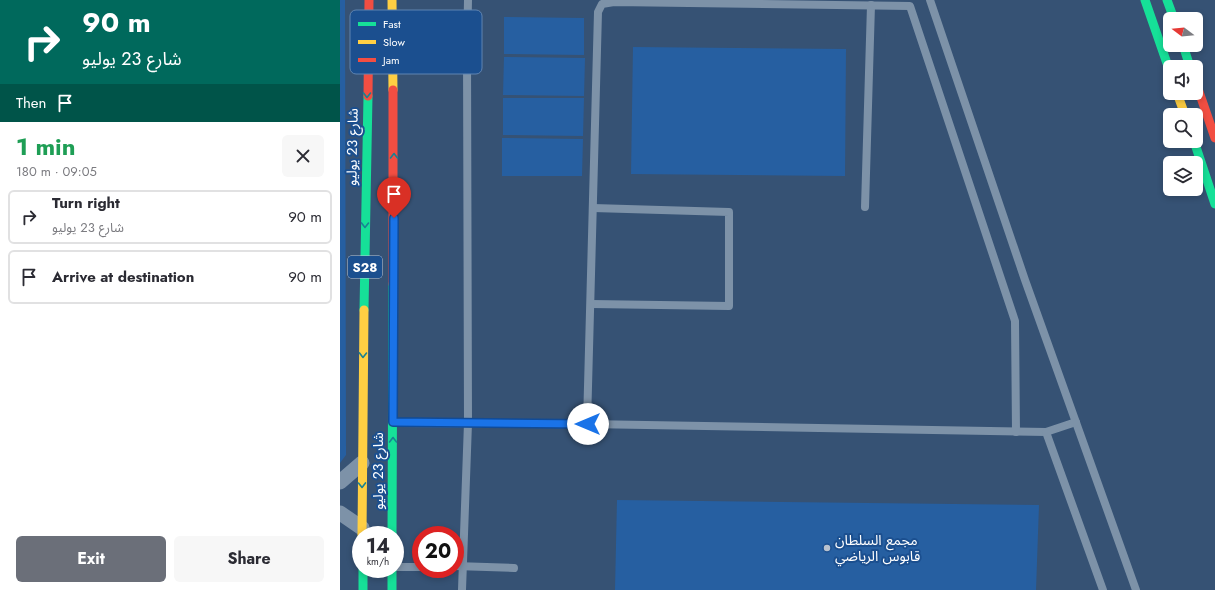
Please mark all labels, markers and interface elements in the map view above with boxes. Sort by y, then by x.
text: 90 m [82,2,151,43]
legend [350,10,482,74]
north arrow [1163,12,1203,52]
map controls [1163,12,1203,196]
icon: right [16,16,68,68]
text: Fast [383,16,401,32]
text: Slow [383,34,405,50]
text: شارع 23 يوليو [82,46,182,72]
text: Jam [381,52,400,68]
button: sound [1163,60,1203,100]
text: Then [16,92,46,114]
icon: arrive [54,92,76,114]
one-way arrow [363,92,371,98]
street label: شارع 23 يوليو [341,108,364,186]
button: search [1163,108,1203,148]
text: 1 min [16,129,76,164]
button: close [282,135,324,177]
one-way arrow [390,153,398,159]
button: layers [1163,156,1203,196]
text: 180 m · 09:05 [16,162,97,181]
pin [377,177,411,218]
icon: arrive [383,183,405,205]
text: Turn right [52,192,120,214]
icon: right [18,206,40,228]
text: 90 m [288,206,322,228]
text: شارع 23 يوليو [52,218,124,237]
one-way arrow [361,222,369,228]
road number: S28 [348,256,382,278]
icon: arrive [18,266,40,288]
text: Arrive at destination [52,266,194,288]
text: 90 m [288,266,322,288]
one-way arrow [359,352,367,358]
position arrow [567,403,609,445]
street label: شارع 23 يوليو [368,432,389,510]
one-way arrow [389,437,397,443]
one-way arrow [358,482,366,488]
speed limit sign: 20 [412,526,464,578]
place label: مجمع السلطان قابوس الرياضي [835,530,920,567]
text: 14 [366,532,390,561]
button: Exit [16,536,166,582]
button: Share [174,536,324,582]
marker: مجمع السلطان قابوس الرياضي [822,543,832,553]
text: km/h [367,554,389,569]

